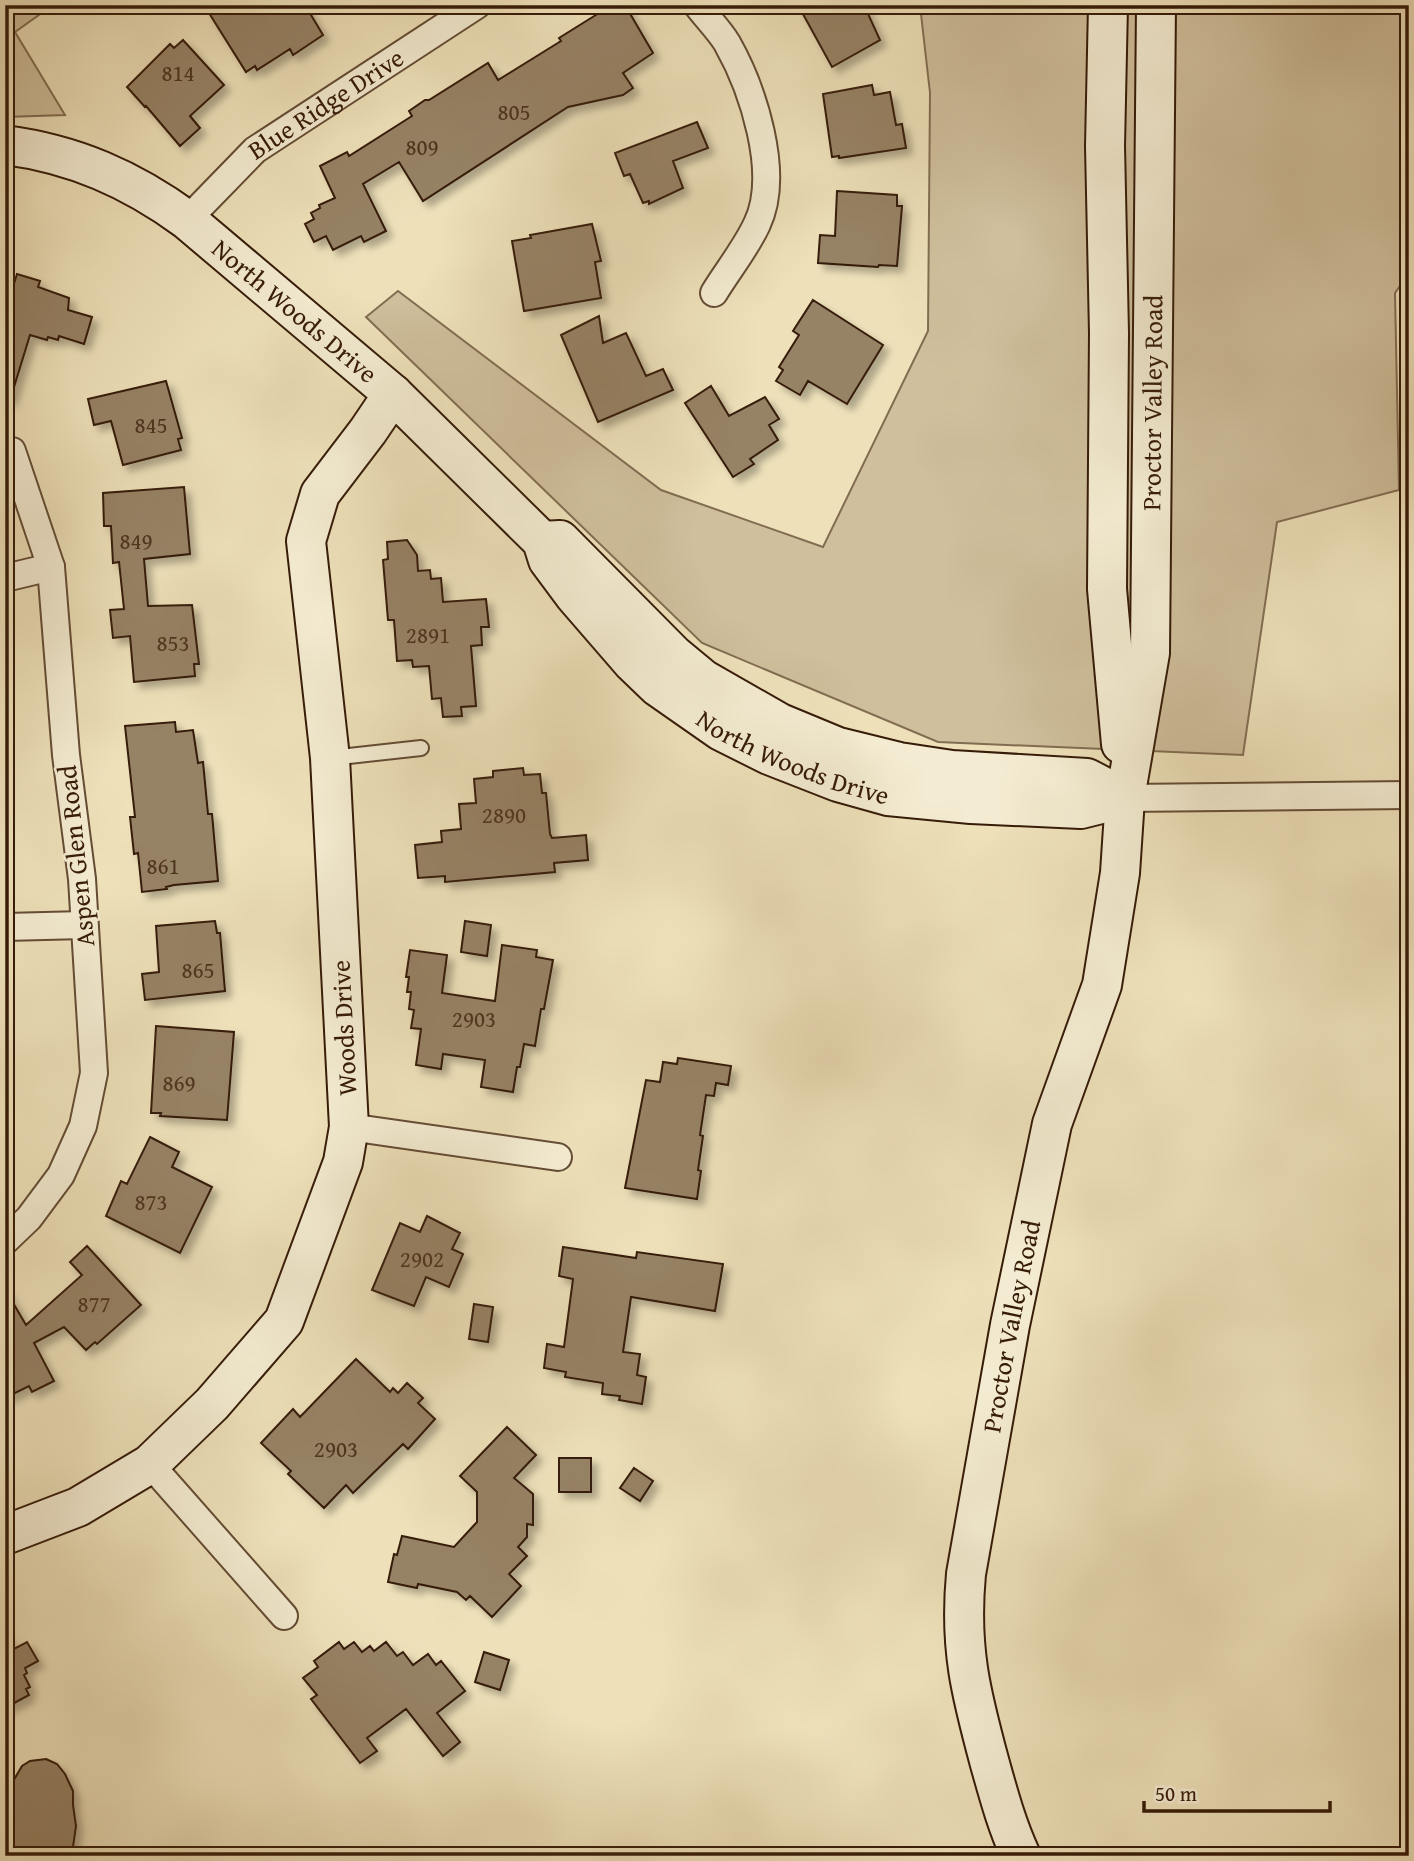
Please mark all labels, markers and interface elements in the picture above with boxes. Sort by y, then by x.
street label: Blue Ridge Drive [240,38,411,169]
house number: 814 [161,56,195,89]
house number: 805 [497,95,531,128]
house number: 809 [405,130,439,163]
street label: North Woods Drive [204,229,386,392]
street label: Proctor Valley Road [1131,294,1172,511]
house number: 845 [134,408,168,441]
house number: 849 [119,524,153,557]
house number: 2891 [406,618,450,651]
house number: 853 [156,626,190,659]
street label: North Woods Drive [689,700,894,814]
street label: Aspen Glen Road [47,763,104,949]
house number: 2890 [482,798,526,831]
house number: 861 [146,849,180,882]
house number: 865 [181,953,215,986]
street label: Woods Drive [320,959,367,1097]
house number: 2903 [452,1002,496,1035]
house number: 869 [162,1066,196,1099]
house number: 873 [134,1185,168,1218]
street label: Proctor Valley Road [971,1216,1051,1435]
house number: 2902 [400,1242,444,1275]
house number: 877 [77,1287,111,1320]
house number: 2903 [314,1432,358,1465]
scale bar [1144,1770,1330,1814]
text: 50 m [1155,1778,1197,1809]

